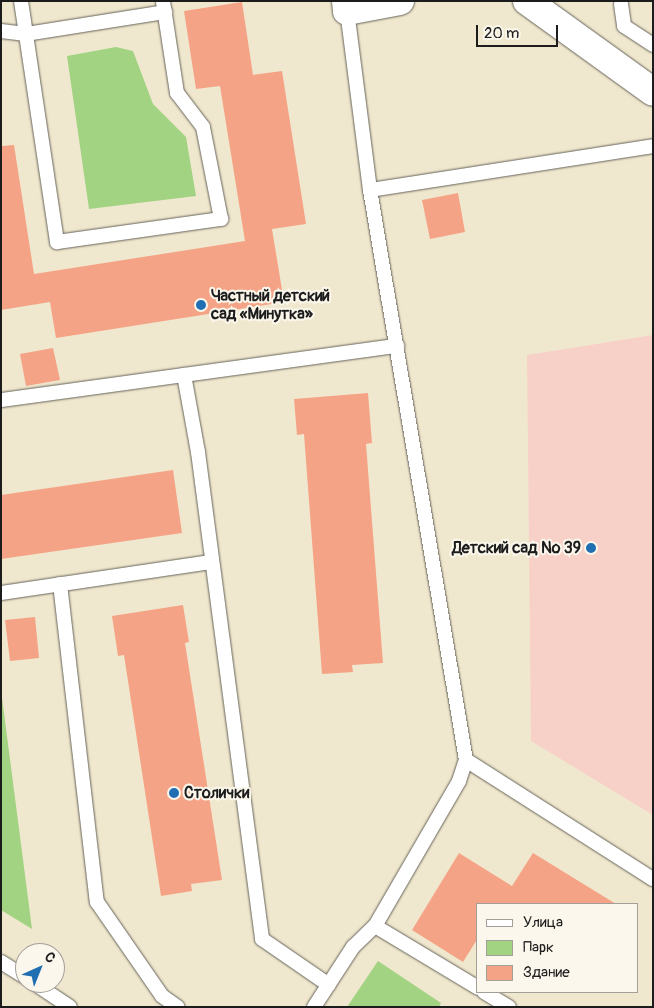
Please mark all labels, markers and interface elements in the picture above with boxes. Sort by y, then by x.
scale bar [479,15,562,47]
text: 20 m [484,24,519,43]
place label: Частный детский сад «Минутка» [211,286,330,324]
marker: Частный детский сад «Минутка» [195,299,207,311]
place label: Детский сад № 39 [452,538,581,558]
marker: Детский сад № 39 [585,542,597,554]
place label: Столички [184,783,249,803]
marker: Столички [168,787,180,799]
legend [477,903,639,993]
text: Улица [523,913,563,932]
text: Парк [523,938,554,957]
north arrow [15,943,65,993]
text: С [41,948,59,967]
text: Здание [523,963,570,982]

